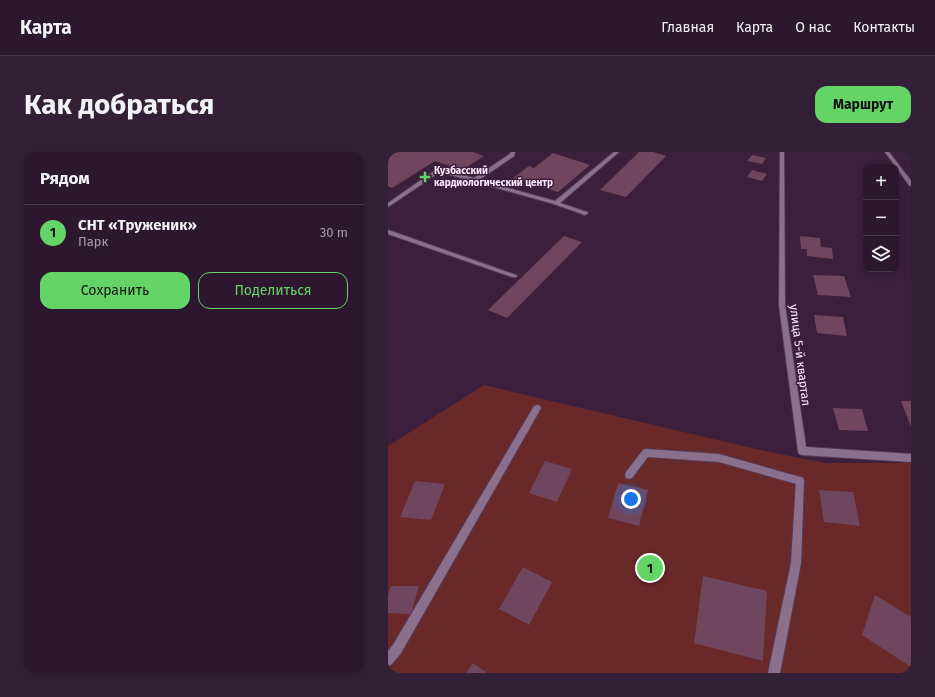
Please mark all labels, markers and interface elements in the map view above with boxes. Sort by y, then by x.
text: Карта [20,16,72,39]
text: Главная [661,19,714,36]
text: Карта [736,19,773,36]
text: О нас [795,19,831,36]
text: Контакты [853,19,915,36]
button: Маршрут [815,86,911,123]
text: Как добраться [24,88,214,121]
map controls [863,164,899,272]
button: + [863,164,899,200]
place label: Кузбасский кардиологический центр [434,165,553,189]
text: Рядом [40,168,90,189]
marker: Кузбасский кардиологический центр [419,171,431,183]
button: − [863,200,899,236]
text: СНТ «Труженик» [78,216,197,234]
text: 1 [50,225,56,240]
text: 30 m [320,225,348,240]
text: Парк [78,234,108,249]
button: layers [863,236,899,272]
button: Сохранить [40,272,190,309]
button: Поделиться [198,272,348,309]
street label: улица 5-й квартал [787,303,813,407]
your location [621,489,641,509]
pin: 1 [637,553,663,583]

